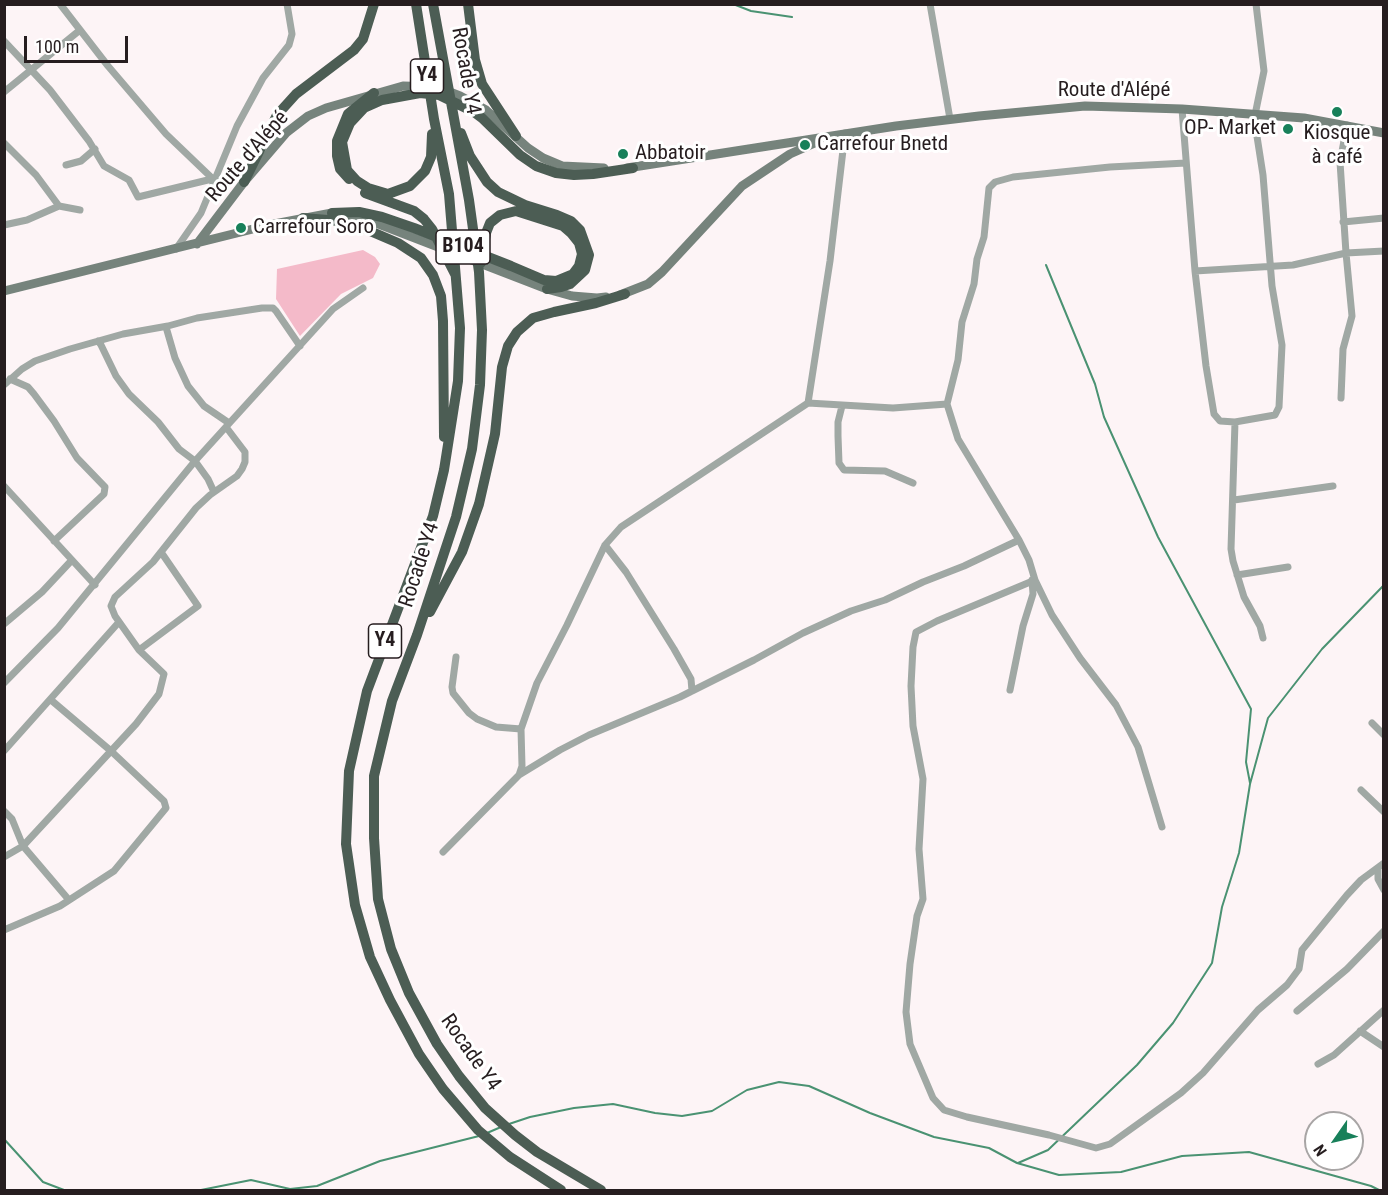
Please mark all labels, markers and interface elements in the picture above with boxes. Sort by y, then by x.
scale bar [27,24,130,62]
street label: Rocade Y4 [445,26,485,116]
text: 100 m [35,36,79,57]
road number: Y4 [410,59,444,93]
street label: Route d'Alépé [1058,78,1170,104]
marker: Kiosque à café [1330,105,1344,119]
street label: Route d'Alépé [202,106,294,208]
place label: OP- Market [1184,116,1276,142]
place label: Kiosque à café [1304,121,1370,171]
marker: OP- Market [1281,122,1295,136]
place label: Carrefour Bnetd [817,132,948,158]
marker: Carrefour Bnetd [798,138,812,152]
place label: Abbatoir [635,141,706,167]
marker: Abbatoir [616,147,630,161]
place label: Carrefour Soro [253,215,374,241]
marker: Carrefour Soro [234,221,248,235]
road number: B104 [436,230,490,264]
street label: Rocade Y4 [394,519,446,611]
road number: Y4 [368,624,402,658]
street label: Rocade Y4 [434,1010,506,1096]
north arrow [1304,1111,1364,1171]
text: N [1310,1141,1331,1160]

